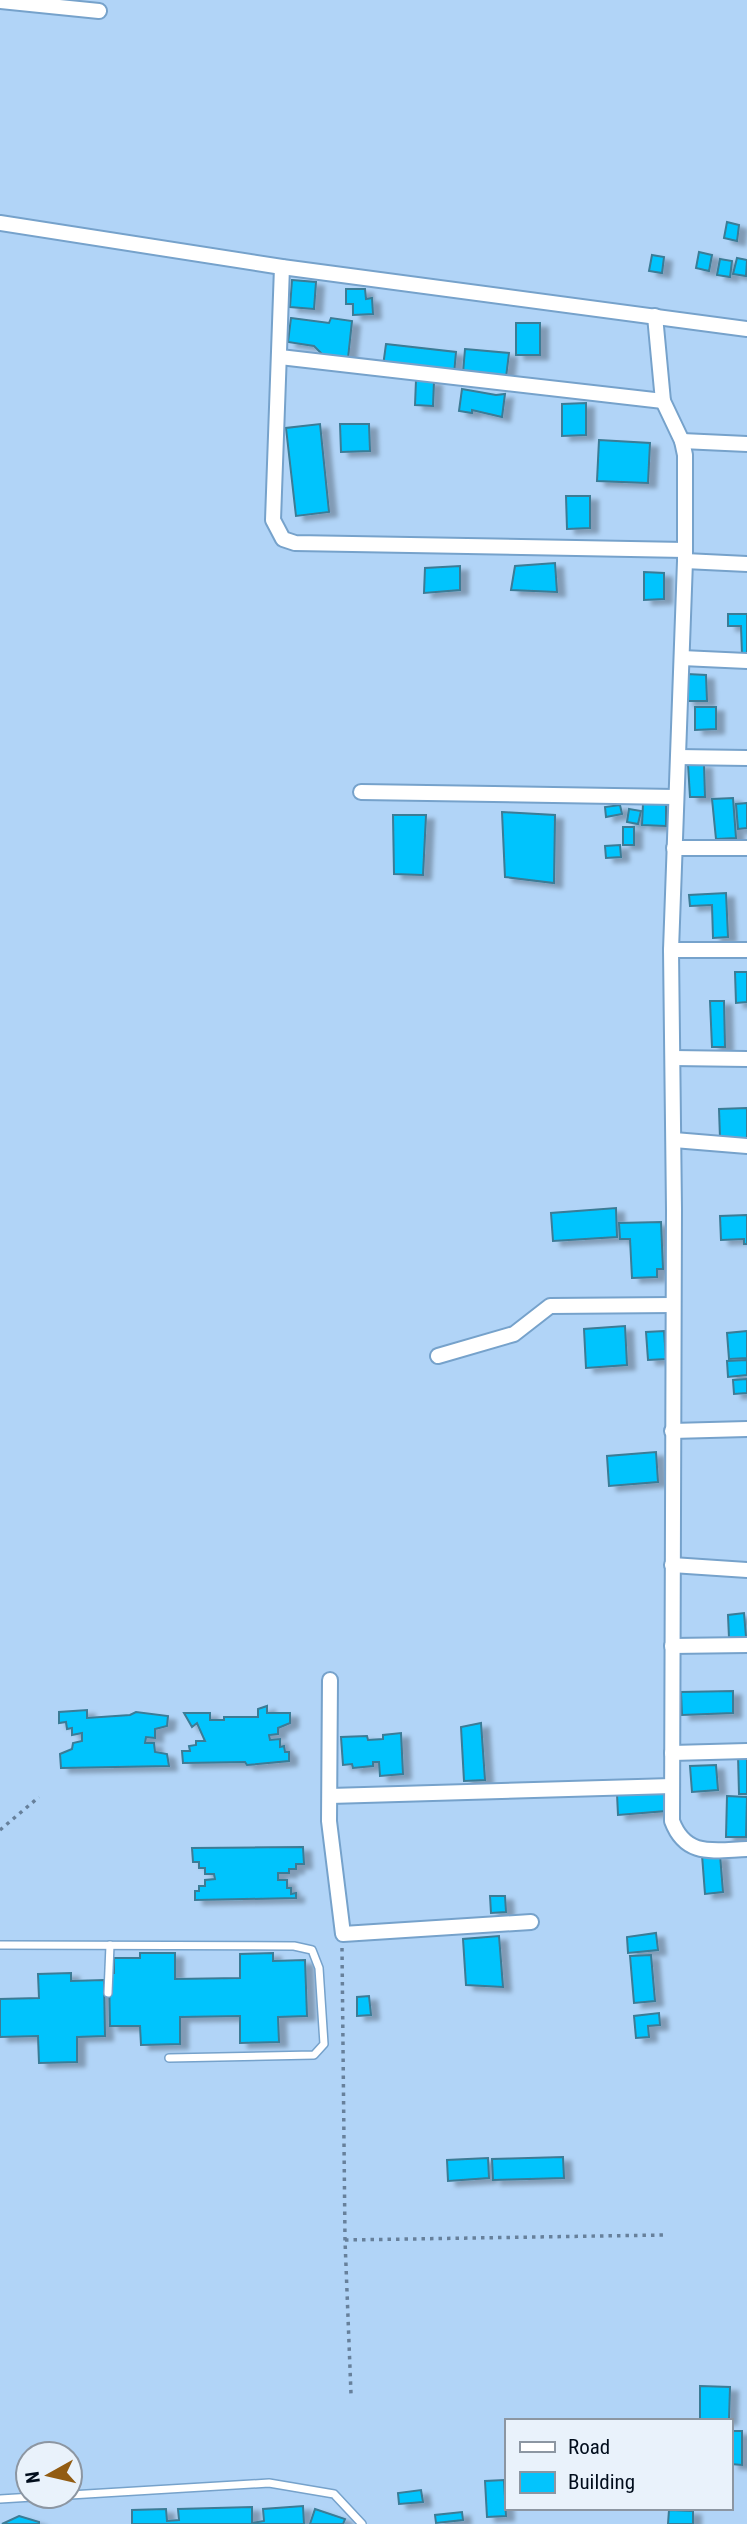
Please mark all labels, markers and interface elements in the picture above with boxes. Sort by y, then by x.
legend [505,2419,733,2510]
text: Road [568,2435,610,2459]
north arrow [14,2440,84,2510]
text: N [20,2470,45,2485]
text: Building [568,2470,635,2494]

